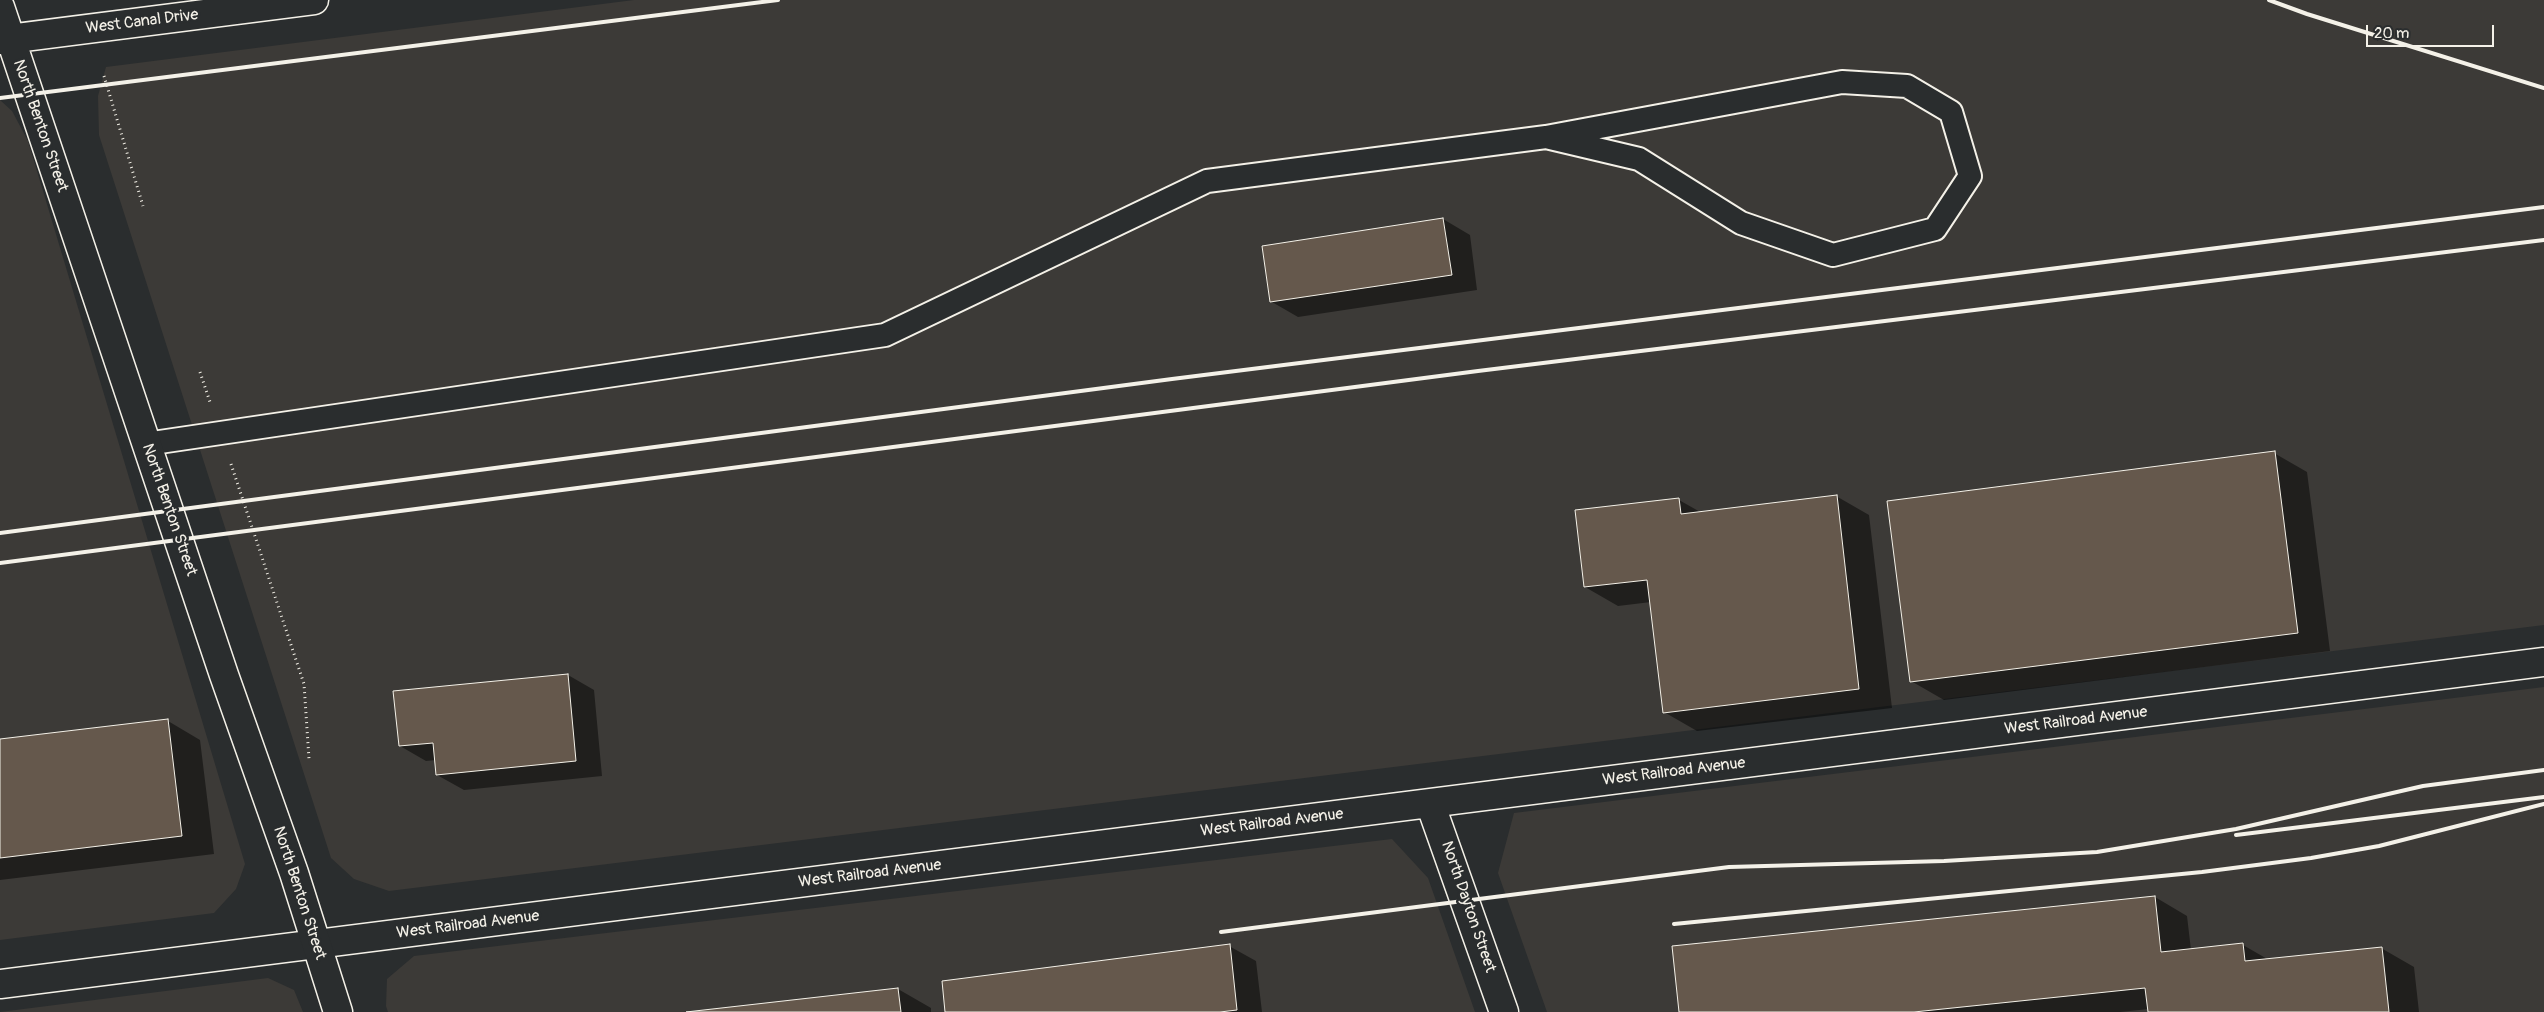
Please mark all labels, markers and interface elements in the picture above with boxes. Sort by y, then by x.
street label: West Canal Drive [85,6,199,38]
scale bar [2369,15,2496,47]
text: 20 m [2374,24,2409,43]
street label: North Benton Street [8,57,72,195]
street label: North Benton Street [137,441,201,579]
street label: West Railroad Avenue [2003,703,2149,739]
street label: West Railroad Avenue [1601,754,1747,790]
street label: West Railroad Avenue [1199,805,1345,841]
street label: North Benton Street [268,824,330,962]
street label: North Dayton Street [1437,839,1499,975]
street label: West Railroad Avenue [797,856,943,892]
street label: West Railroad Avenue [395,907,541,943]

